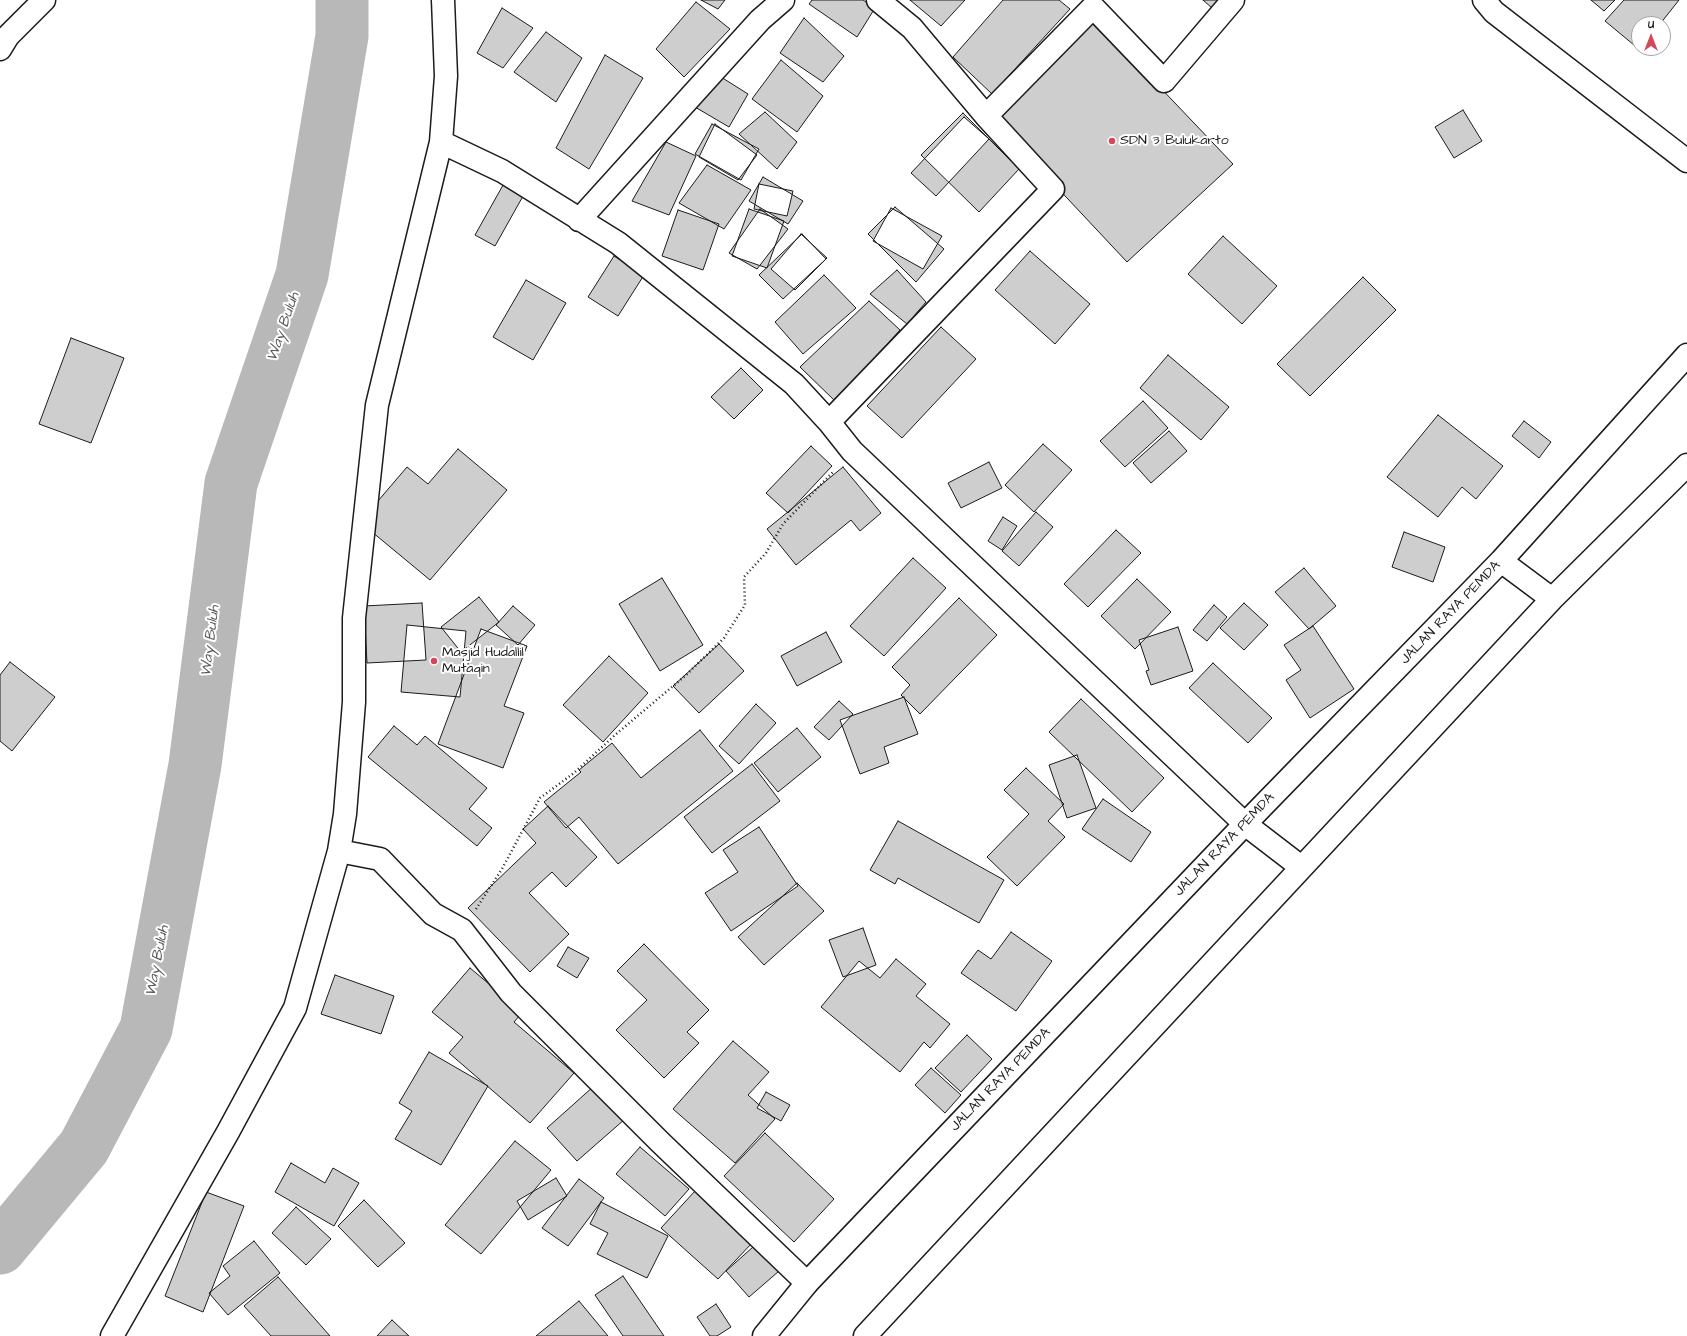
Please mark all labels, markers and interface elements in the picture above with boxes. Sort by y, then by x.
north arrow [1631,16,1671,56]
text: U [1648,17,1654,32]
place label: SDN 3 Bulukarto [1120,133,1229,149]
marker: SDN 3 Bulukarto [1107,136,1117,146]
water label: Way Buluh [264,290,304,364]
street label: JALAN RAYA PEMDA [1397,558,1505,668]
water label: Way Buluh [198,604,224,678]
place label: Masjid Hudallil Mutaqin [442,645,524,678]
marker: Masjid Hudallil Mutaqin [429,656,439,666]
street label: JALAN RAYA PEMDA [1171,790,1279,900]
water label: Way Buluh [142,924,174,998]
street label: JALAN RAYA PEMDA [947,1025,1055,1135]

